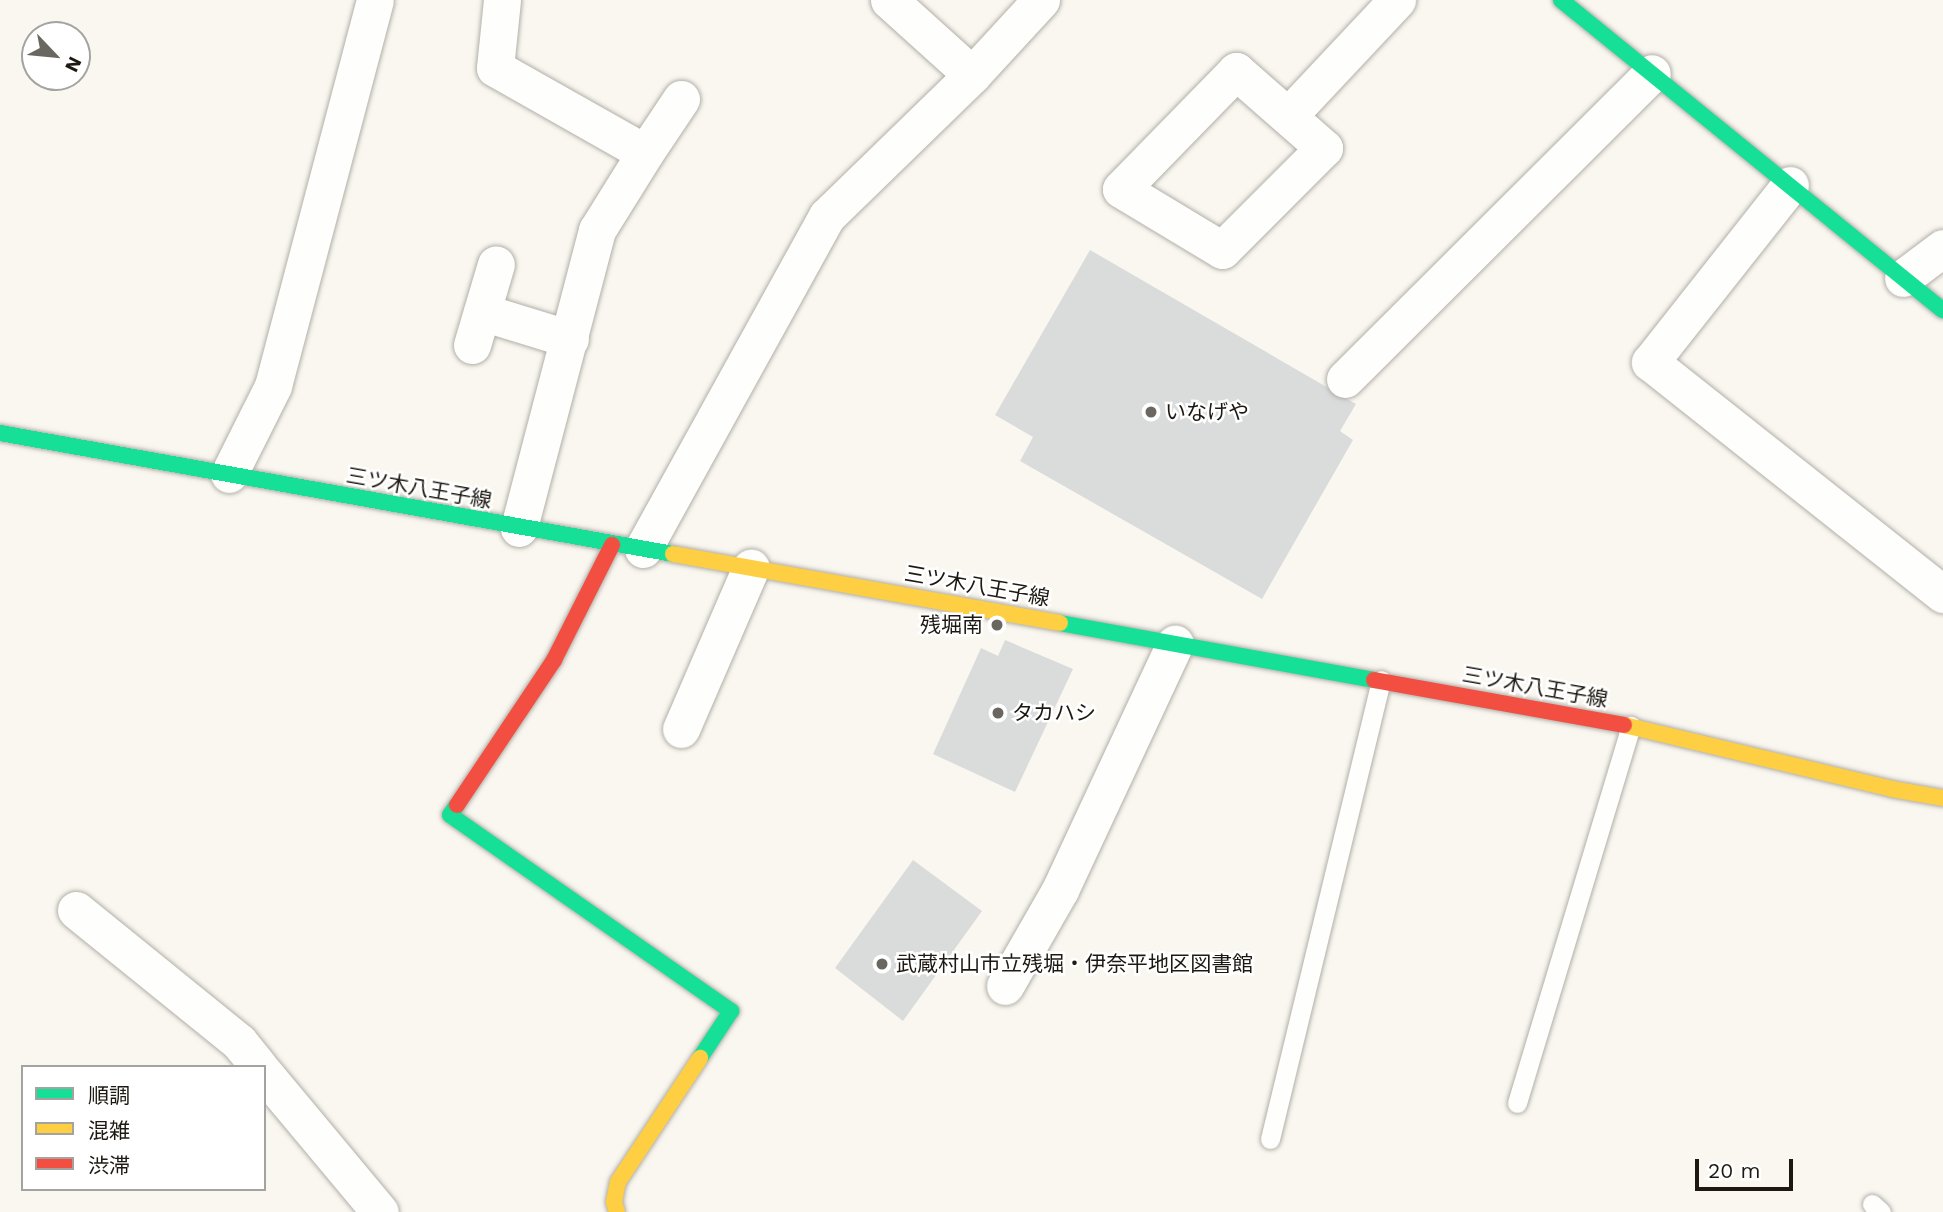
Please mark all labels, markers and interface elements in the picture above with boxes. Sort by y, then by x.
north arrow [21,21,91,91]
text: N [60,53,87,76]
place label: いなげや [1165,399,1249,425]
marker: いなげや [1143,404,1159,420]
street label: 三ツ木八王子線 [344,463,494,513]
street label: 三ツ木八王子線 [902,561,1052,611]
place label: 残堀南 [920,612,983,638]
marker: 残堀南 [989,617,1005,633]
street label: 三ツ木八王子線 [1460,662,1610,712]
place label: タカハシ [1012,700,1096,726]
marker: タカハシ [990,705,1006,721]
place label: 武蔵村山市立残堀・伊奈平地区図書館 [896,951,1253,977]
marker: 武蔵村山市立残堀・伊奈平地区図書館 [874,956,890,972]
legend [21,1065,266,1191]
text: 順調 [88,1083,130,1108]
text: 混雑 [88,1118,130,1143]
scale bar [1698,1146,1796,1190]
text: 渋滞 [88,1153,130,1178]
text: 20 m [1708,1158,1760,1183]

